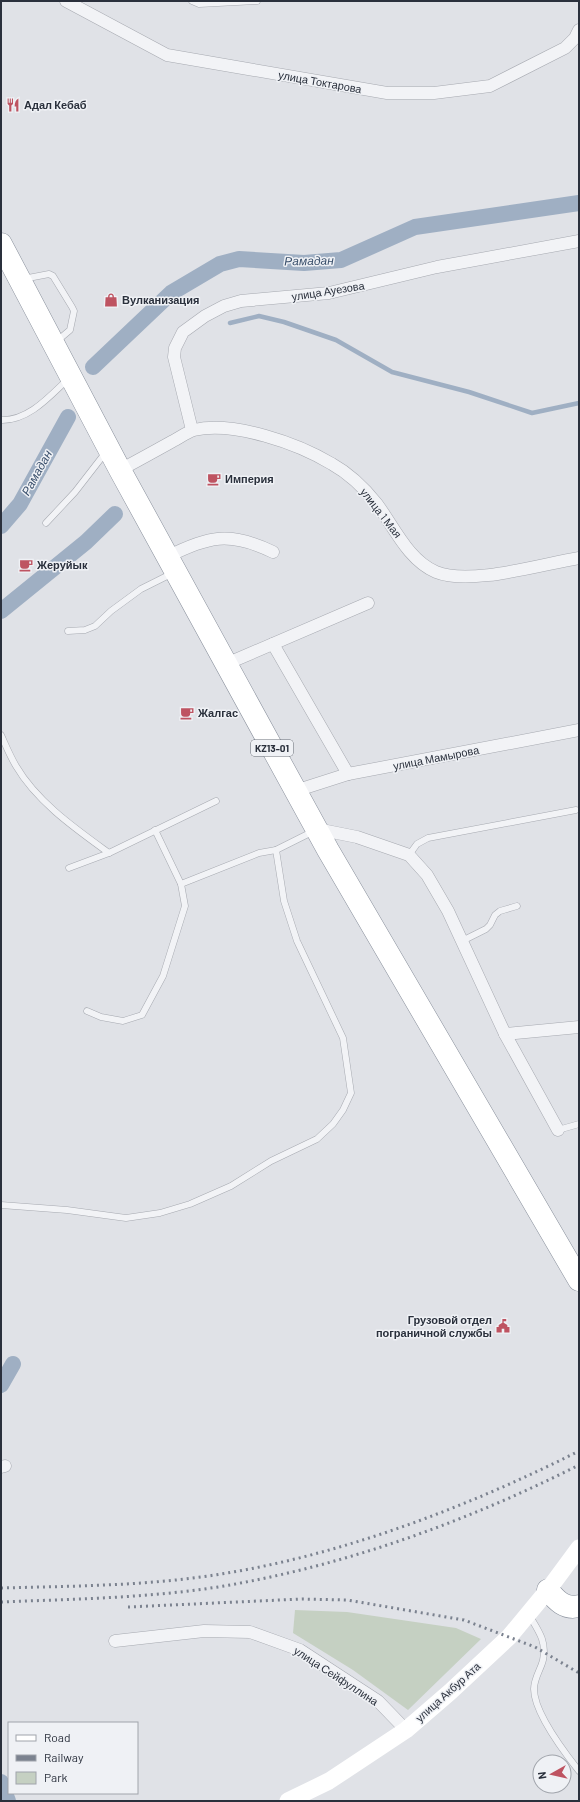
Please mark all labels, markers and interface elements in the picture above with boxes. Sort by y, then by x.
street label: улица Токтарова [277,68,364,95]
restaurant icon: Адал Кебаб [5,97,21,113]
place label: Адал Кебаб [24,98,87,111]
water label: Рамадан [284,253,334,267]
street label: улица Ауезова [290,278,366,303]
shop icon: Вулканизация [103,292,119,308]
place label: Вулканизация [122,293,199,306]
water label: Рамадан [18,447,54,498]
cafe icon: Империя [206,471,222,487]
place label: Империя [225,472,274,485]
street label: улица 1 Мая [358,485,405,540]
cafe icon: Жеруйык [18,557,34,573]
place label: Жеруйык [36,558,88,571]
cafe icon: Жалгас [179,705,195,721]
place label: Жалгас [197,706,238,719]
road number: KZ13-01 [251,740,293,756]
street label: улица Мамырова [392,743,481,772]
place label: Грузовой отдел пограничной службы [376,1313,492,1339]
public building icon: Грузовой отдел пограничной службы [495,1318,511,1334]
street label: улица Сейфуллина [292,1643,382,1708]
street label: улица Акбур Ата [413,1659,483,1724]
legend [8,1722,138,1794]
text: Road [44,1730,71,1744]
text: Railway [44,1750,84,1764]
north arrow [532,1754,572,1794]
text: Park [44,1770,68,1784]
text: N [535,1771,549,1780]

